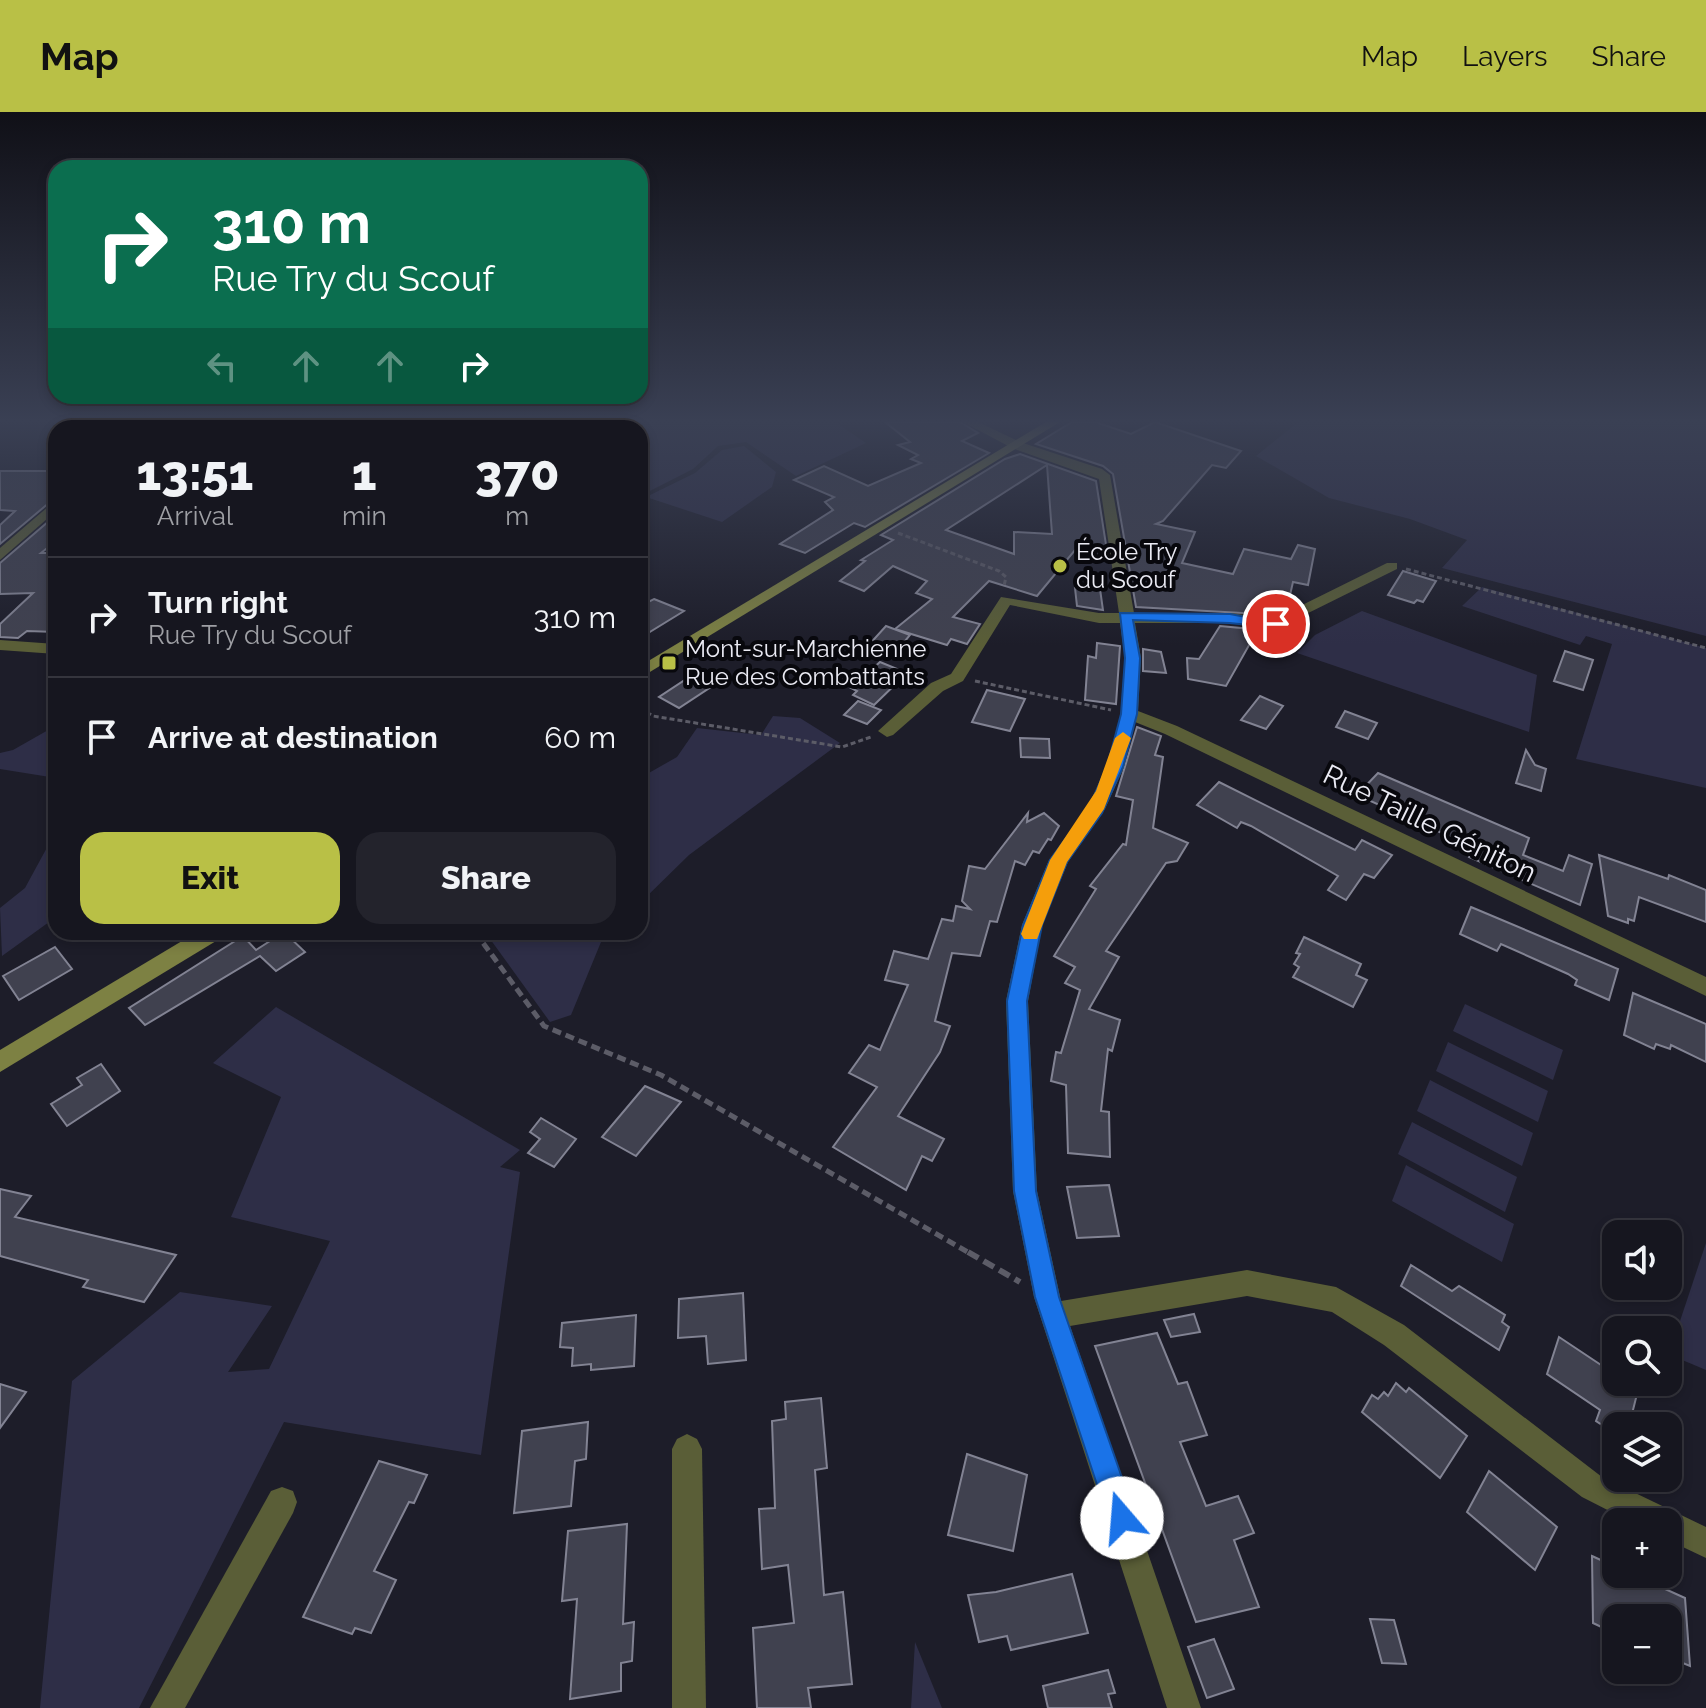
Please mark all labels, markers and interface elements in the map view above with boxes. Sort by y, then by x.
text: Map [40,34,119,79]
text: Map [1361,40,1418,73]
text: Layers [1462,40,1548,73]
text: Share [1592,40,1666,73]
text: 310 m [212,190,371,256]
icon: right [80,192,184,296]
text: Rue Try du Scouf [212,257,494,299]
icon: left [200,344,244,388]
icon: ahead [284,344,328,388]
icon: ahead [368,344,412,388]
icon: right [452,344,496,388]
text: 13:51 [136,445,253,501]
text: 1 [352,445,377,501]
text: 370 [475,445,560,501]
text: Arrival [157,501,233,531]
text: min [342,501,387,531]
text: m [505,501,529,531]
place label: École Try du Scouf [1076,537,1178,594]
marker: École Try du Scouf [1051,557,1069,575]
text: Turn right [148,585,288,620]
pin [1242,590,1310,658]
icon: right [80,595,124,639]
text: 310 m [534,600,616,635]
icon: arrive [1254,602,1298,646]
text: Rue Try du Scouf [148,620,352,650]
place label: Mont-sur-Marchienne Rue des Combattants [685,634,926,691]
marker: Mont-sur-Marchienne Rue des Combattants [660,654,678,672]
icon: arrive [80,715,124,759]
text: Arrive at destination [148,720,438,755]
text: 60 m [544,720,616,755]
street label: Rue Taille Géniton [1318,758,1542,889]
button: Exit [80,832,340,924]
button: Share [356,832,616,924]
map controls [1602,1220,1682,1684]
button: sound [1602,1220,1682,1300]
button: search [1602,1316,1682,1396]
button: layers [1602,1412,1682,1492]
position arrow [1080,1476,1164,1560]
button: + [1602,1508,1682,1588]
button: − [1602,1604,1682,1684]

